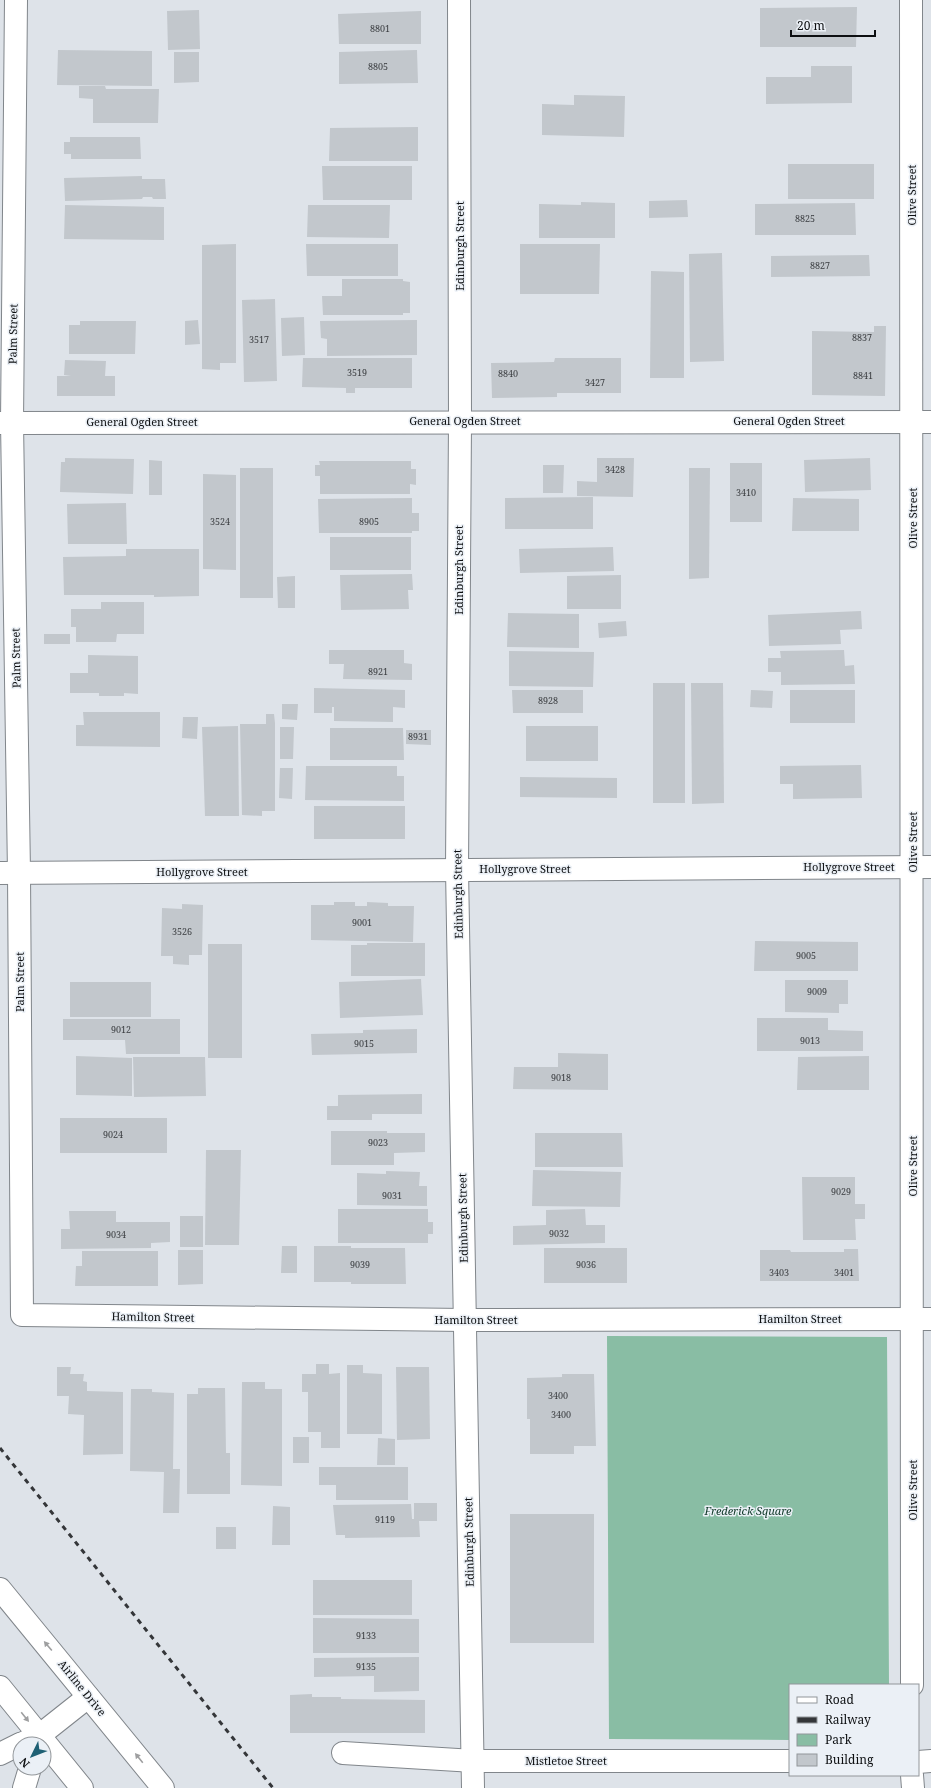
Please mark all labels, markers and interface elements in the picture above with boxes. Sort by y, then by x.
scale bar [791,12,875,38]
text: 20 m [797,17,825,34]
house number: 8801 [370,22,390,35]
house number: 8805 [368,60,388,73]
street label: Olive Street [904,164,919,225]
street label: Edinburgh Street [452,201,467,291]
house number: 8825 [795,212,815,225]
house number: 8827 [810,259,830,272]
street label: Palm Street [4,304,21,364]
house number: 8837 [852,331,872,344]
house number: 3517 [249,333,269,346]
house number: 3519 [347,366,367,379]
house number: 8840 [498,367,518,380]
house number: 8841 [853,369,873,382]
house number: 3427 [585,376,605,389]
street label: General Ogden Street [409,413,521,428]
street label: General Ogden Street [733,413,845,428]
street label: General Ogden Street [86,414,198,429]
house number: 3428 [605,463,625,476]
house number: 3410 [736,486,756,499]
street label: Olive Street [905,487,920,548]
house number: 3524 [210,515,230,528]
house number: 8905 [359,515,379,528]
street label: Edinburgh Street [451,525,466,615]
street label: Palm Street [7,628,24,688]
house number: 8921 [368,665,388,678]
house number: 8928 [538,694,558,707]
house number: 8931 [408,730,428,743]
street label: Olive Street [905,811,920,872]
street label: Edinburgh Street [449,849,466,939]
street label: Hollygrove Street [803,859,895,874]
street label: Hollygrove Street [479,861,571,876]
street label: Hollygrove Street [156,864,248,879]
house number: 9001 [352,916,372,929]
house number: 3526 [172,925,192,938]
house number: 9005 [796,949,816,962]
street label: Palm Street [12,952,27,1012]
house number: 9009 [807,985,827,998]
house number: 9012 [111,1023,131,1036]
house number: 9013 [800,1034,820,1047]
house number: 9015 [354,1037,374,1050]
house number: 9018 [551,1071,571,1084]
house number: 9024 [103,1128,123,1141]
street label: Olive Street [905,1135,920,1196]
house number: 9023 [368,1136,388,1149]
street label: Edinburgh Street [454,1173,471,1263]
house number: 9029 [831,1185,851,1198]
house number: 9031 [382,1189,402,1202]
house number: 9032 [549,1227,569,1240]
house number: 9034 [106,1228,126,1241]
house number: 9039 [350,1258,370,1271]
house number: 9036 [576,1258,596,1271]
house number: 3403 [769,1266,789,1279]
house number: 3401 [834,1266,854,1279]
street label: Hamilton Street [111,1308,195,1325]
street label: Hamilton Street [758,1311,842,1326]
street label: Hamilton Street [434,1312,518,1327]
house number: 3400 [548,1389,568,1402]
house number: 3400 [551,1408,571,1421]
street label: Olive Street [905,1459,920,1520]
street label: Edinburgh Street [460,1497,477,1587]
park label: Frederick Square [703,1503,792,1518]
house number: 9119 [375,1513,395,1526]
house number: 9133 [356,1629,376,1642]
one-way arrow [43,1641,52,1652]
street label: Airline Drive [55,1656,110,1719]
house number: 9135 [356,1660,376,1673]
legend [789,1684,919,1776]
text: Road [825,1691,855,1708]
one-way arrow [20,1711,29,1722]
text: Railway [825,1711,871,1728]
text: Park [825,1731,853,1748]
north arrow [12,1736,52,1776]
text: Building [825,1751,874,1768]
one-way arrow [134,1752,143,1763]
street label: Mistletoe Street [525,1753,607,1768]
text: N [16,1755,33,1771]

